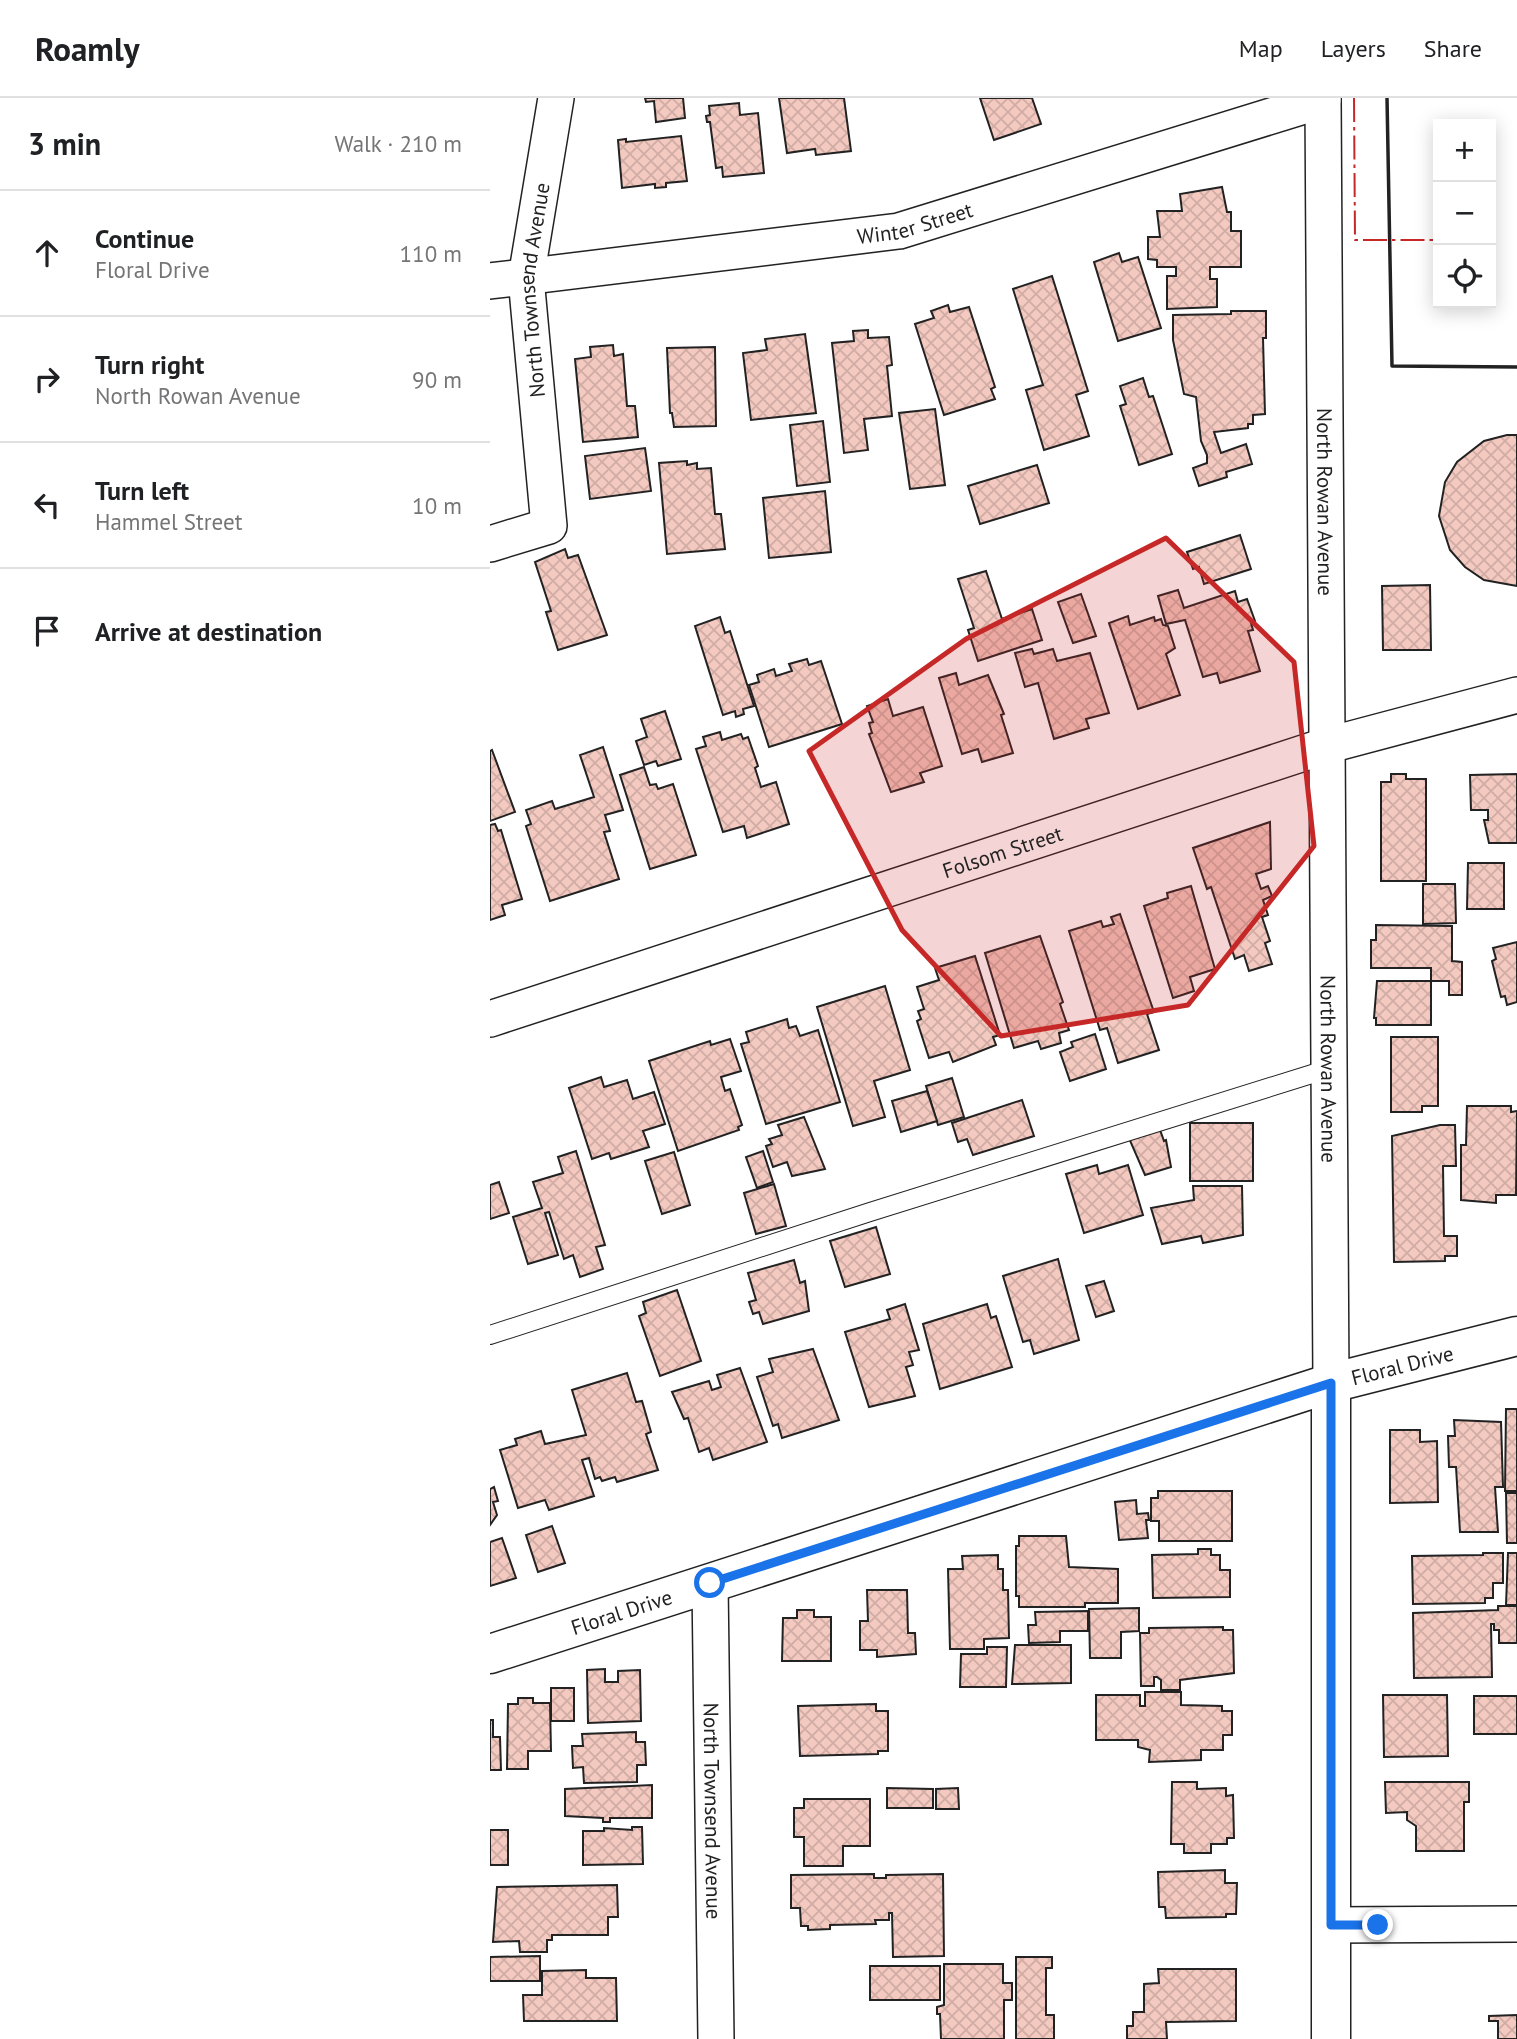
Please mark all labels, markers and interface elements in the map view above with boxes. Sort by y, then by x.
text: Roamly [35,27,139,70]
text: Map [1239,33,1283,64]
text: Layers [1321,33,1386,64]
text: Share [1424,33,1482,64]
map controls [1433,119,1496,308]
button: + [1433,119,1496,182]
text: 3 min [28,124,101,163]
text: Walk · 210 m [335,129,462,158]
street label: North Townsend Avenue [512,181,555,399]
button: − [1433,182,1496,245]
street label: Winter Street [855,196,976,250]
text: Continue [95,222,194,255]
icon: ahead [28,234,66,272]
text: 110 m [400,239,462,268]
button: locate [1433,245,1496,308]
text: Floral Drive [95,255,210,284]
text: Turn right [95,348,204,381]
icon: right [28,360,66,398]
text: 90 m [412,365,462,394]
text: North Rowan Avenue [95,381,301,410]
street label: North Rowan Avenue [1311,408,1340,596]
text: Turn left [95,474,189,507]
icon: left [28,486,66,524]
text: 10 m [412,491,462,520]
text: Hammel Street [95,507,243,536]
icon: arrive [28,612,66,650]
text: Arrive at destination [95,615,322,648]
street label: Folsom Street [939,819,1066,884]
street label: North Rowan Avenue [1315,975,1343,1163]
street label: Floral Drive [1348,1339,1456,1391]
route start [694,1567,725,1598]
street label: Floral Drive [567,1583,675,1641]
street label: North Townsend Avenue [698,1702,728,1919]
route end [1362,1909,1393,1940]

